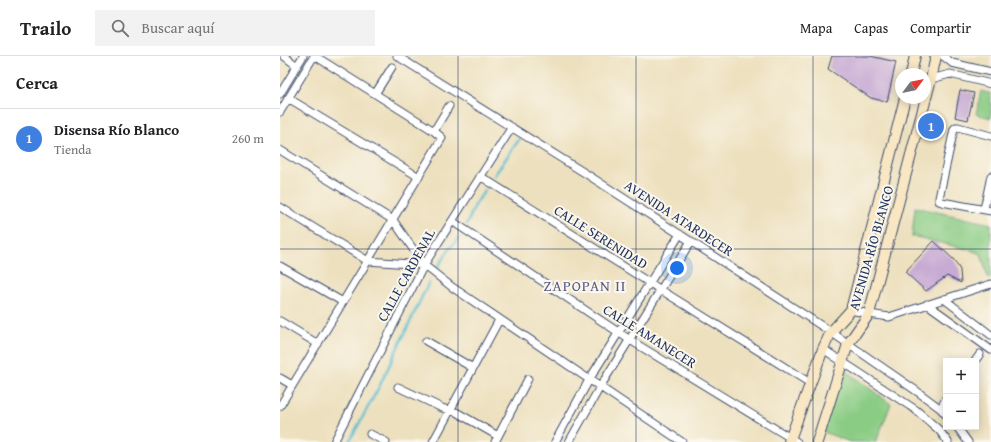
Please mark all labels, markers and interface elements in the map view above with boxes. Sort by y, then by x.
search box [95,10,375,46]
text: Trailo [20,14,71,42]
icon: search [109,17,131,39]
text: Buscar aquí [141,17,215,38]
text: Mapa [800,18,832,38]
text: Capas [854,18,888,38]
text: Compartir [910,18,971,38]
north arrow [895,68,931,104]
text: Cerca [16,70,58,95]
pin: 1 [918,111,944,141]
text: Disensa Río Blanco [54,119,179,140]
text: 1 [26,129,32,148]
text: 260 m [232,129,264,148]
text: Tienda [54,140,91,159]
street label: AVENIDA ATARDECER [621,175,738,261]
street label: AVENIDA RÍO BLANCO [844,183,898,313]
street label: CALLE SERENIDAD [550,200,652,274]
street label: CALLE CARDENAL [372,225,440,325]
your location [667,258,687,278]
district label: ZAPOPAN II [544,275,626,296]
street label: CALLE AMANECER [599,299,701,373]
map controls [943,358,979,430]
button: + [943,358,979,394]
button: − [943,394,979,430]

